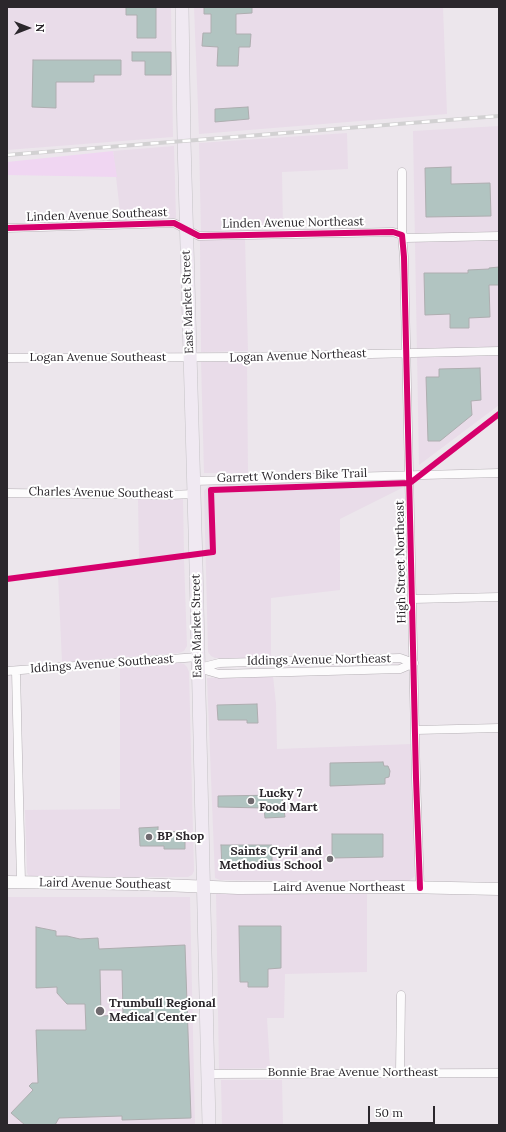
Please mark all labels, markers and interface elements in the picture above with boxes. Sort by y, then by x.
north arrow [8,8,48,48]
text: N [33,24,47,32]
street label: Linden Avenue Southeast [26,205,168,225]
street label: Linden Avenue Northeast [222,215,364,231]
street label: East Market Street [179,250,197,354]
street label: Logan Avenue Northeast [229,346,367,366]
street label: Logan Avenue Southeast [30,351,166,365]
street label: Garrett Wonders Bike Trail [217,466,367,486]
street label: Charles Avenue Southeast [28,485,174,501]
street label: High Street Northeast [393,500,409,624]
street label: East Market Street [189,574,205,678]
street label: Iddings Avenue Southeast [30,652,174,676]
street label: Iddings Avenue Northeast [247,652,391,668]
place label: Lucky 7 Food Mart [259,787,318,815]
marker: Lucky 7 Food Mart [246,796,256,806]
place label: BP Shop [157,830,204,844]
marker: BP Shop [144,832,154,842]
place label: Saints Cyril and Methodius School [219,845,322,873]
marker: Saints Cyril and Methodius School [325,854,335,864]
street label: Laird Avenue Southeast [39,876,171,892]
street label: Laird Avenue Northeast [273,881,405,895]
place label: Trumbull Regional Medical Center [109,997,216,1025]
marker: Trumbull Regional Medical Center [94,1005,106,1017]
street label: Bonnie Brae Avenue Northeast [268,1066,438,1080]
scale bar [370,1098,437,1124]
text: 50 m [375,1105,403,1120]

